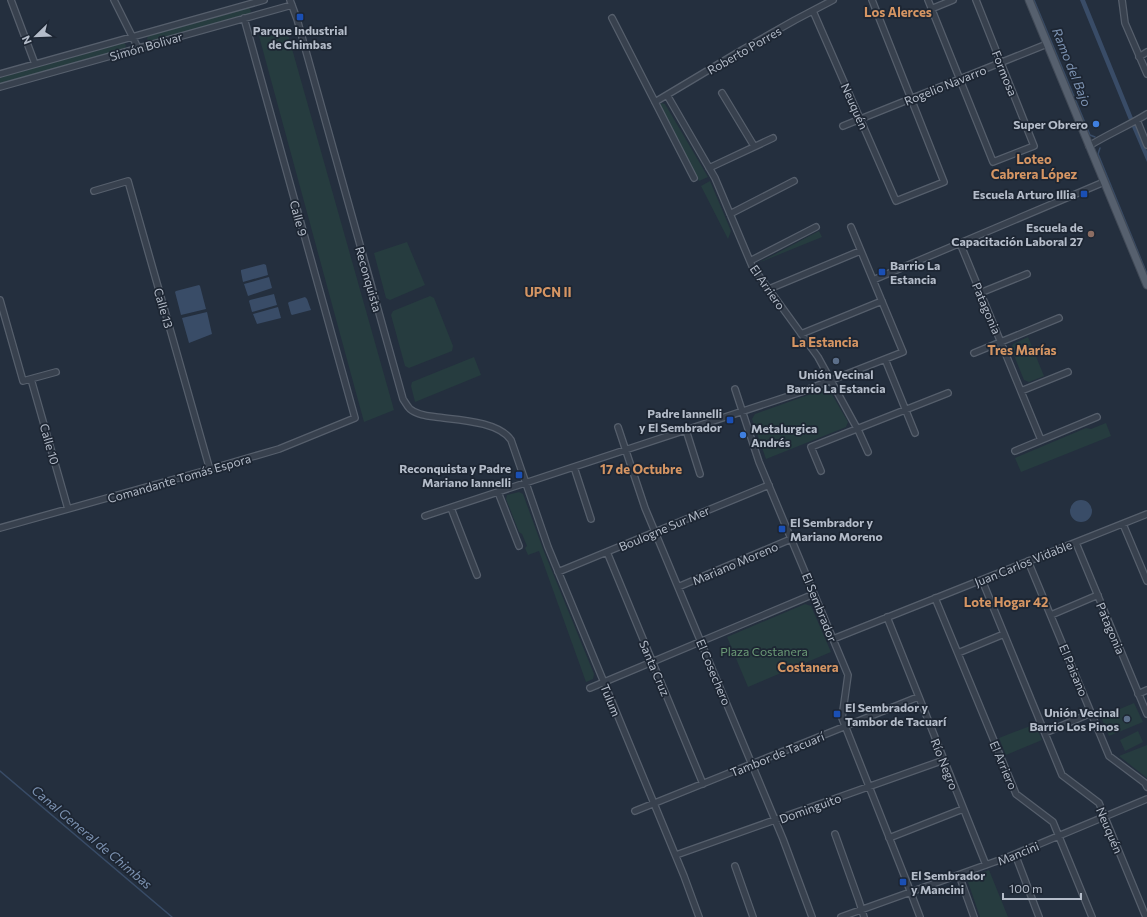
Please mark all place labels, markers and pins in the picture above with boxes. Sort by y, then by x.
marker: Parque Industrial de Chimbas [295,12,305,22]
place label: Parque Industrial de Chimbas [253,23,347,51]
place label: Super Obrero [1013,117,1088,131]
marker: Super Obrero [1091,119,1101,129]
place label: Escuela Arturo Illia [973,187,1076,201]
marker: Escuela Arturo Illia [1079,189,1089,199]
place label: Escuela de Capacitación Laboral 27 [951,220,1083,248]
marker: Escuela de Capacitación Laboral 27 [1086,229,1096,239]
place label: Barrio La Estancia [890,258,940,286]
marker: Barrio La Estancia [877,267,887,277]
marker: Unión Vecinal Barrio La Estancia [831,356,841,366]
place label: Unión Vecinal Barrio La Estancia [787,367,885,395]
place label: Padre Iannelli y El Sembrador [639,406,722,434]
marker: Padre Iannelli y El Sembrador [725,415,735,425]
place label: Metalurgica Andrés [751,421,817,449]
marker: Metalurgica Andrés [738,430,748,440]
place label: Reconquista y Padre Mariano Iannelli [399,461,511,489]
marker: Reconquista y Padre Mariano Iannelli [514,470,524,480]
place label: El Sembrador y Mariano Moreno [790,515,883,543]
marker: El Sembrador y Mariano Moreno [777,524,787,534]
place label: El Sembrador y Tambor de Tacuarí [845,700,947,728]
place label: Unión Vecinal Barrio Los Pinos [1029,705,1119,733]
marker: El Sembrador y Tambor de Tacuarí [832,709,842,719]
marker: Unión Vecinal Barrio Los Pinos [1122,714,1132,724]
place label: El Sembrador y Mancini [911,868,985,896]
marker: El Sembrador y Mancini [898,877,908,887]

